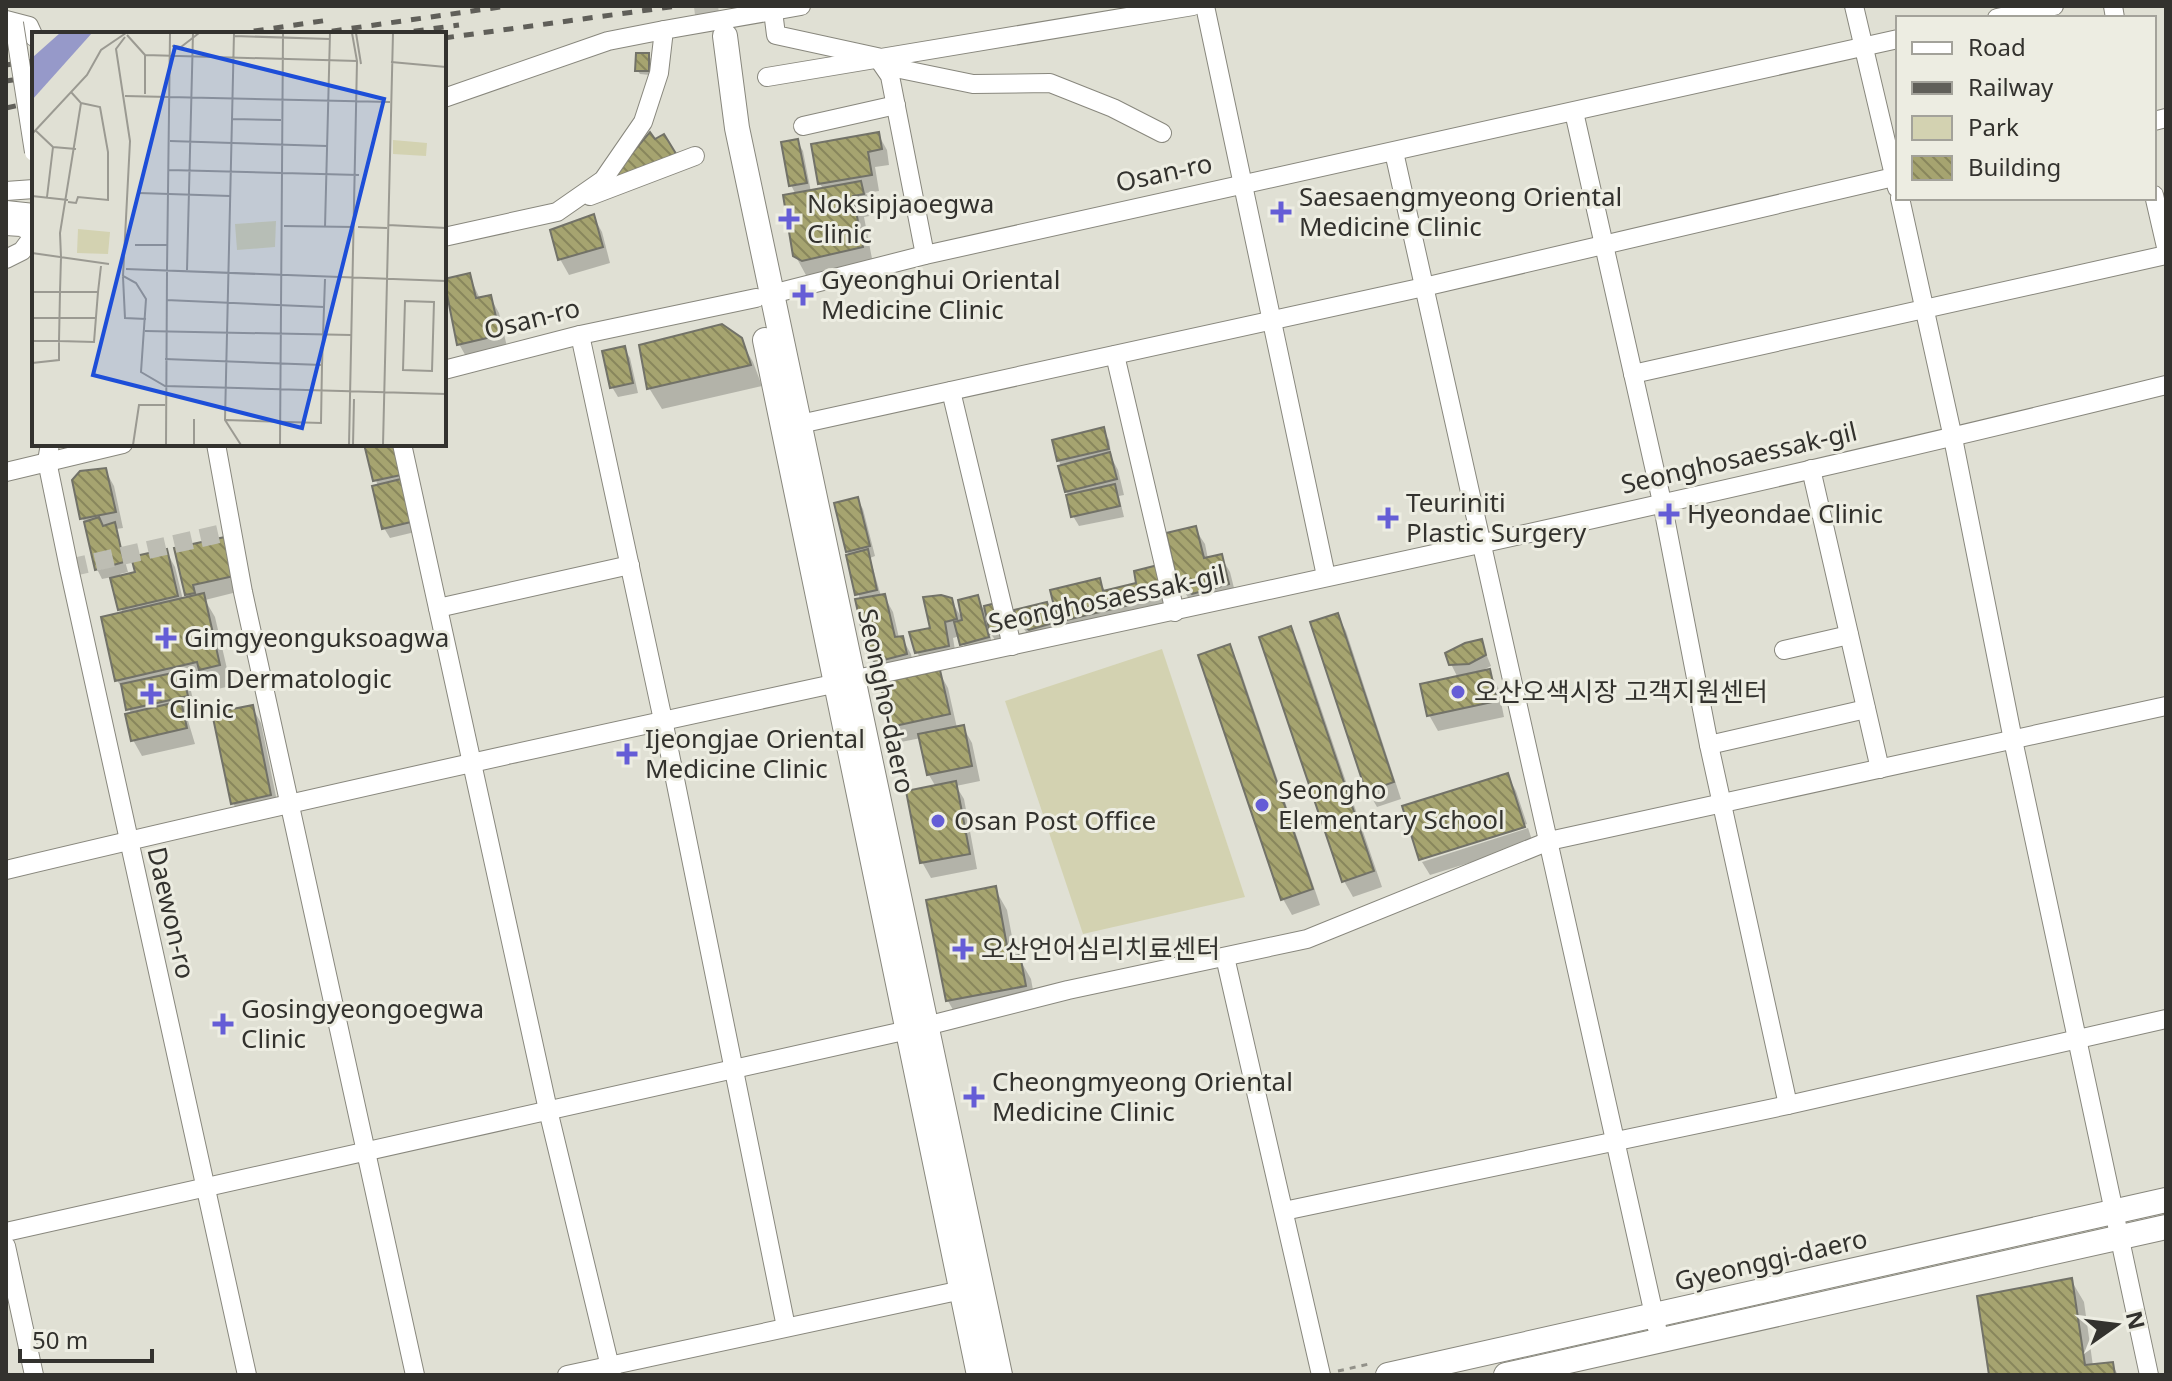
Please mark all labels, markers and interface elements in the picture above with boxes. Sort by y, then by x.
legend [1896,16,2156,200]
text: Road [1968,30,2026,63]
inset map [32,32,446,446]
text: Railway [1968,70,2054,103]
text: Park [1968,110,2019,143]
street label: Osan-ro [1112,144,1215,200]
text: Building [1968,150,2061,183]
place label: Saesaengmyeong Oriental Medicine Clinic [1299,178,1622,244]
place label: Noksipjaoegwa Clinic [807,185,994,251]
marker: Saesaengmyeong Oriental Medicine Clinic [1270,201,1292,223]
marker: Noksipjaoegwa Clinic [778,208,800,230]
place label: Gyeonghui Oriental Medicine Clinic [821,261,1060,327]
marker: Gyeonghui Oriental Medicine Clinic [792,284,814,306]
street label: Osan-ro [480,289,584,347]
street label: Seonghosaessak-gil [1617,412,1860,502]
place label: Teuriniti Plastic Surgery [1406,484,1587,550]
place label: Hyeondae Clinic [1687,495,1883,531]
marker: Hyeondae Clinic [1658,503,1680,525]
marker: Teuriniti Plastic Surgery [1377,507,1399,529]
street label: Seonghosaessak-gil [985,555,1229,641]
street label: Seongho-daero [850,605,924,797]
place label: Gimgyeonguksoagwa [184,619,449,655]
marker: Gimgyeonguksoagwa [155,627,177,649]
place label: Gim Dermatologic Clinic [169,660,392,726]
place label: 오산오색시장 고객지원센터 [1474,673,1768,709]
marker: Gim Dermatologic Clinic [140,683,162,705]
marker: 오산오색시장 고객지원센터 [1449,683,1467,701]
place label: Ijeongjae Oriental Medicine Clinic [645,720,865,786]
marker: Ijeongjae Oriental Medicine Clinic [616,743,638,765]
place label: Seongho Elementary School [1278,771,1505,837]
marker: Seongho Elementary School [1253,796,1271,814]
place label: Osan Post Office [954,802,1156,838]
marker: Osan Post Office [929,812,947,830]
street label: Daewon-ro [139,843,205,982]
place label: 오산언어심리치료센터 [981,930,1220,966]
marker: 오산언어심리치료센터 [952,938,974,960]
place label: Gosingyeongoegwa Clinic [241,990,484,1056]
marker: Gosingyeongoegwa Clinic [212,1013,234,1035]
place label: Cheongmyeong Oriental Medicine Clinic [992,1063,1293,1129]
marker: Cheongmyeong Oriental Medicine Clinic [963,1086,985,1108]
street label: Gyeonggi-daero [1671,1219,1871,1299]
north arrow [2076,1285,2156,1365]
text: N [2120,1308,2153,1332]
scale bar [20,1313,152,1363]
text: 50 m [32,1323,88,1356]

